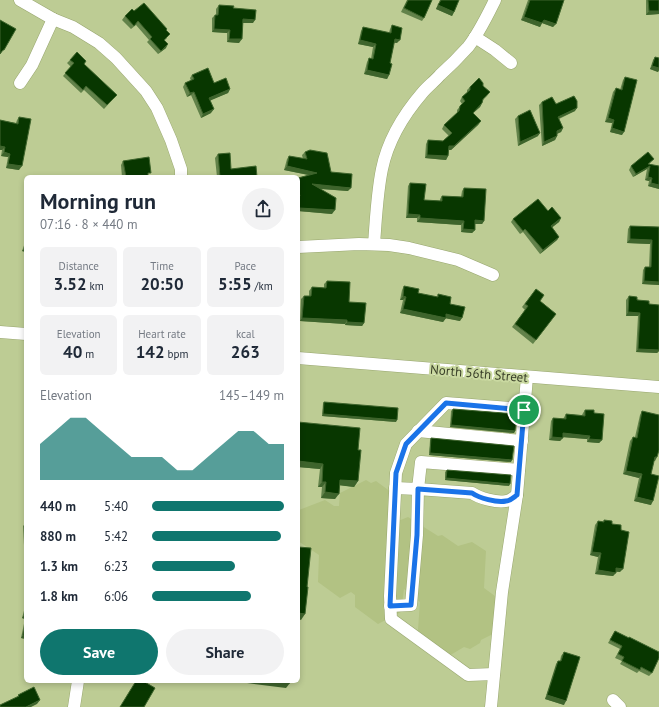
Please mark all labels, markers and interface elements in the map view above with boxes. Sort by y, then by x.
text: Morning run [40,187,156,215]
button: share [242,188,284,230]
text: 07:16 · 8 × 440 m [40,216,137,233]
text: Distance [59,259,99,273]
text: Time [150,259,174,273]
text: Pace [235,259,256,273]
text: 3.52 [54,273,87,295]
text: 20:50 [140,273,184,295]
text: 5:55 [218,273,252,295]
text: km [87,279,104,293]
text: /km [252,279,273,293]
text: Elevation [57,327,101,341]
text: Heart rate [138,327,186,341]
text: kcal [236,327,255,341]
text: 40 [63,341,82,363]
text: 142 [136,341,165,363]
text: 263 [231,341,260,363]
text: m [82,347,94,361]
text: bpm [165,347,188,361]
street label: North 56th Street [429,361,529,386]
text: Elevation [40,387,92,404]
text: 145–149 m [219,387,284,404]
pin [507,393,541,427]
icon: arrive [513,399,535,421]
text: 440 m [40,498,76,515]
text: 5:40 [104,498,128,515]
text: 880 m [40,528,76,545]
text: 5:42 [104,528,128,545]
text: 1.3 km [40,558,78,575]
text: 6:23 [104,558,128,575]
text: 1.8 km [40,588,78,605]
text: 6:06 [104,588,128,605]
button: Save [40,629,158,675]
button: Share [166,629,284,675]

